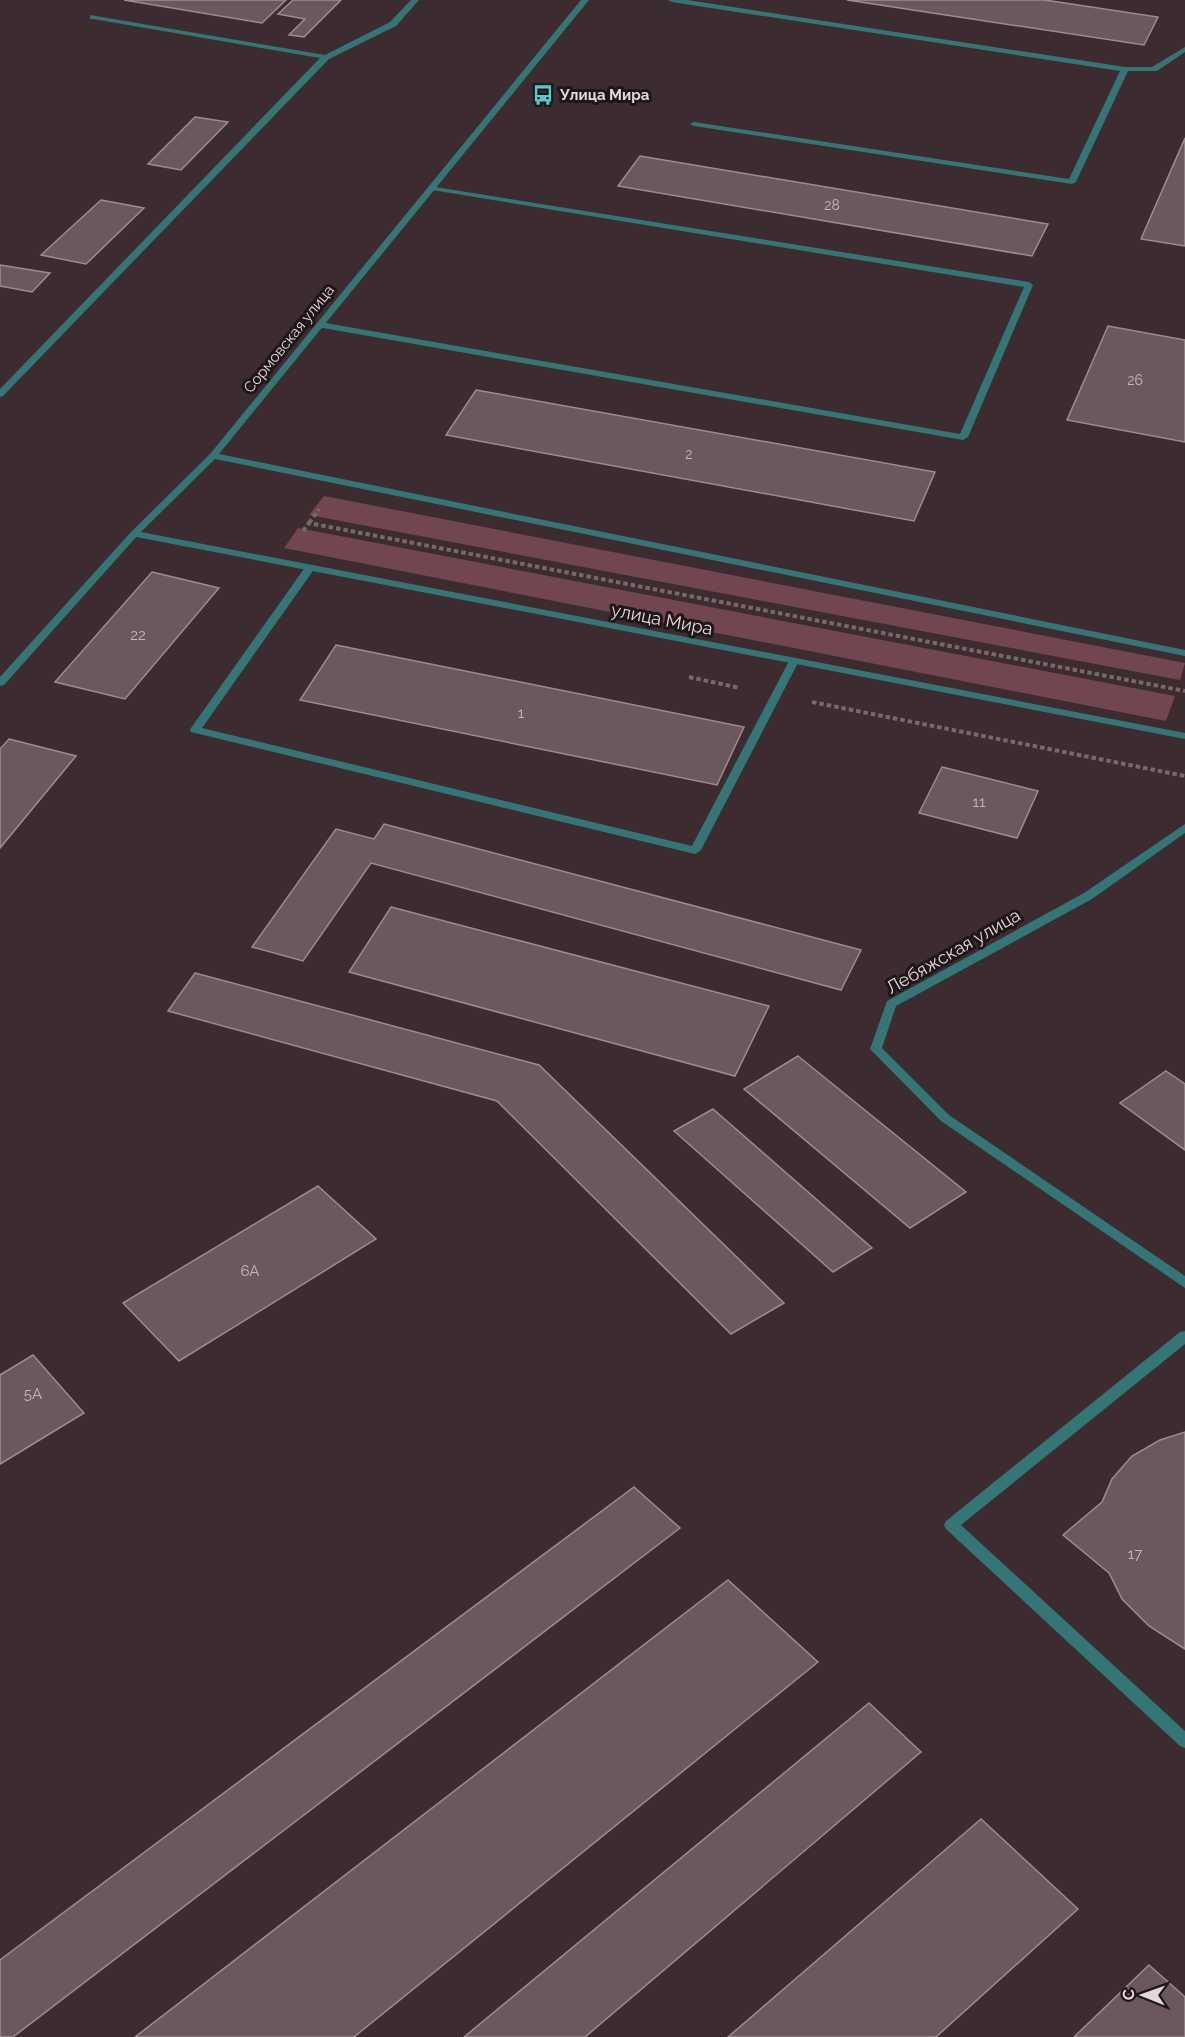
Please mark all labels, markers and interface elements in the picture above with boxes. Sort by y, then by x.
bus stop icon: Улица Мира [531,83,555,107]
place label: Улица Мира [559,86,650,104]
house number: 28 [824,197,840,213]
street label: Сормовская улица [240,281,338,397]
house number: 26 [1127,372,1143,388]
house number: 2 [685,446,693,462]
street label: улица Мира [609,599,715,639]
house number: 22 [130,626,146,644]
house number: 1 [518,704,525,722]
house number: 11 [973,793,986,811]
street label: Лебяжская улица [882,904,1024,998]
house number: 6А [241,1262,259,1280]
house number: 5А [24,1385,42,1403]
house number: 17 [1128,1545,1142,1563]
north arrow [1113,1965,1173,2025]
text: С [1119,1989,1138,2000]

